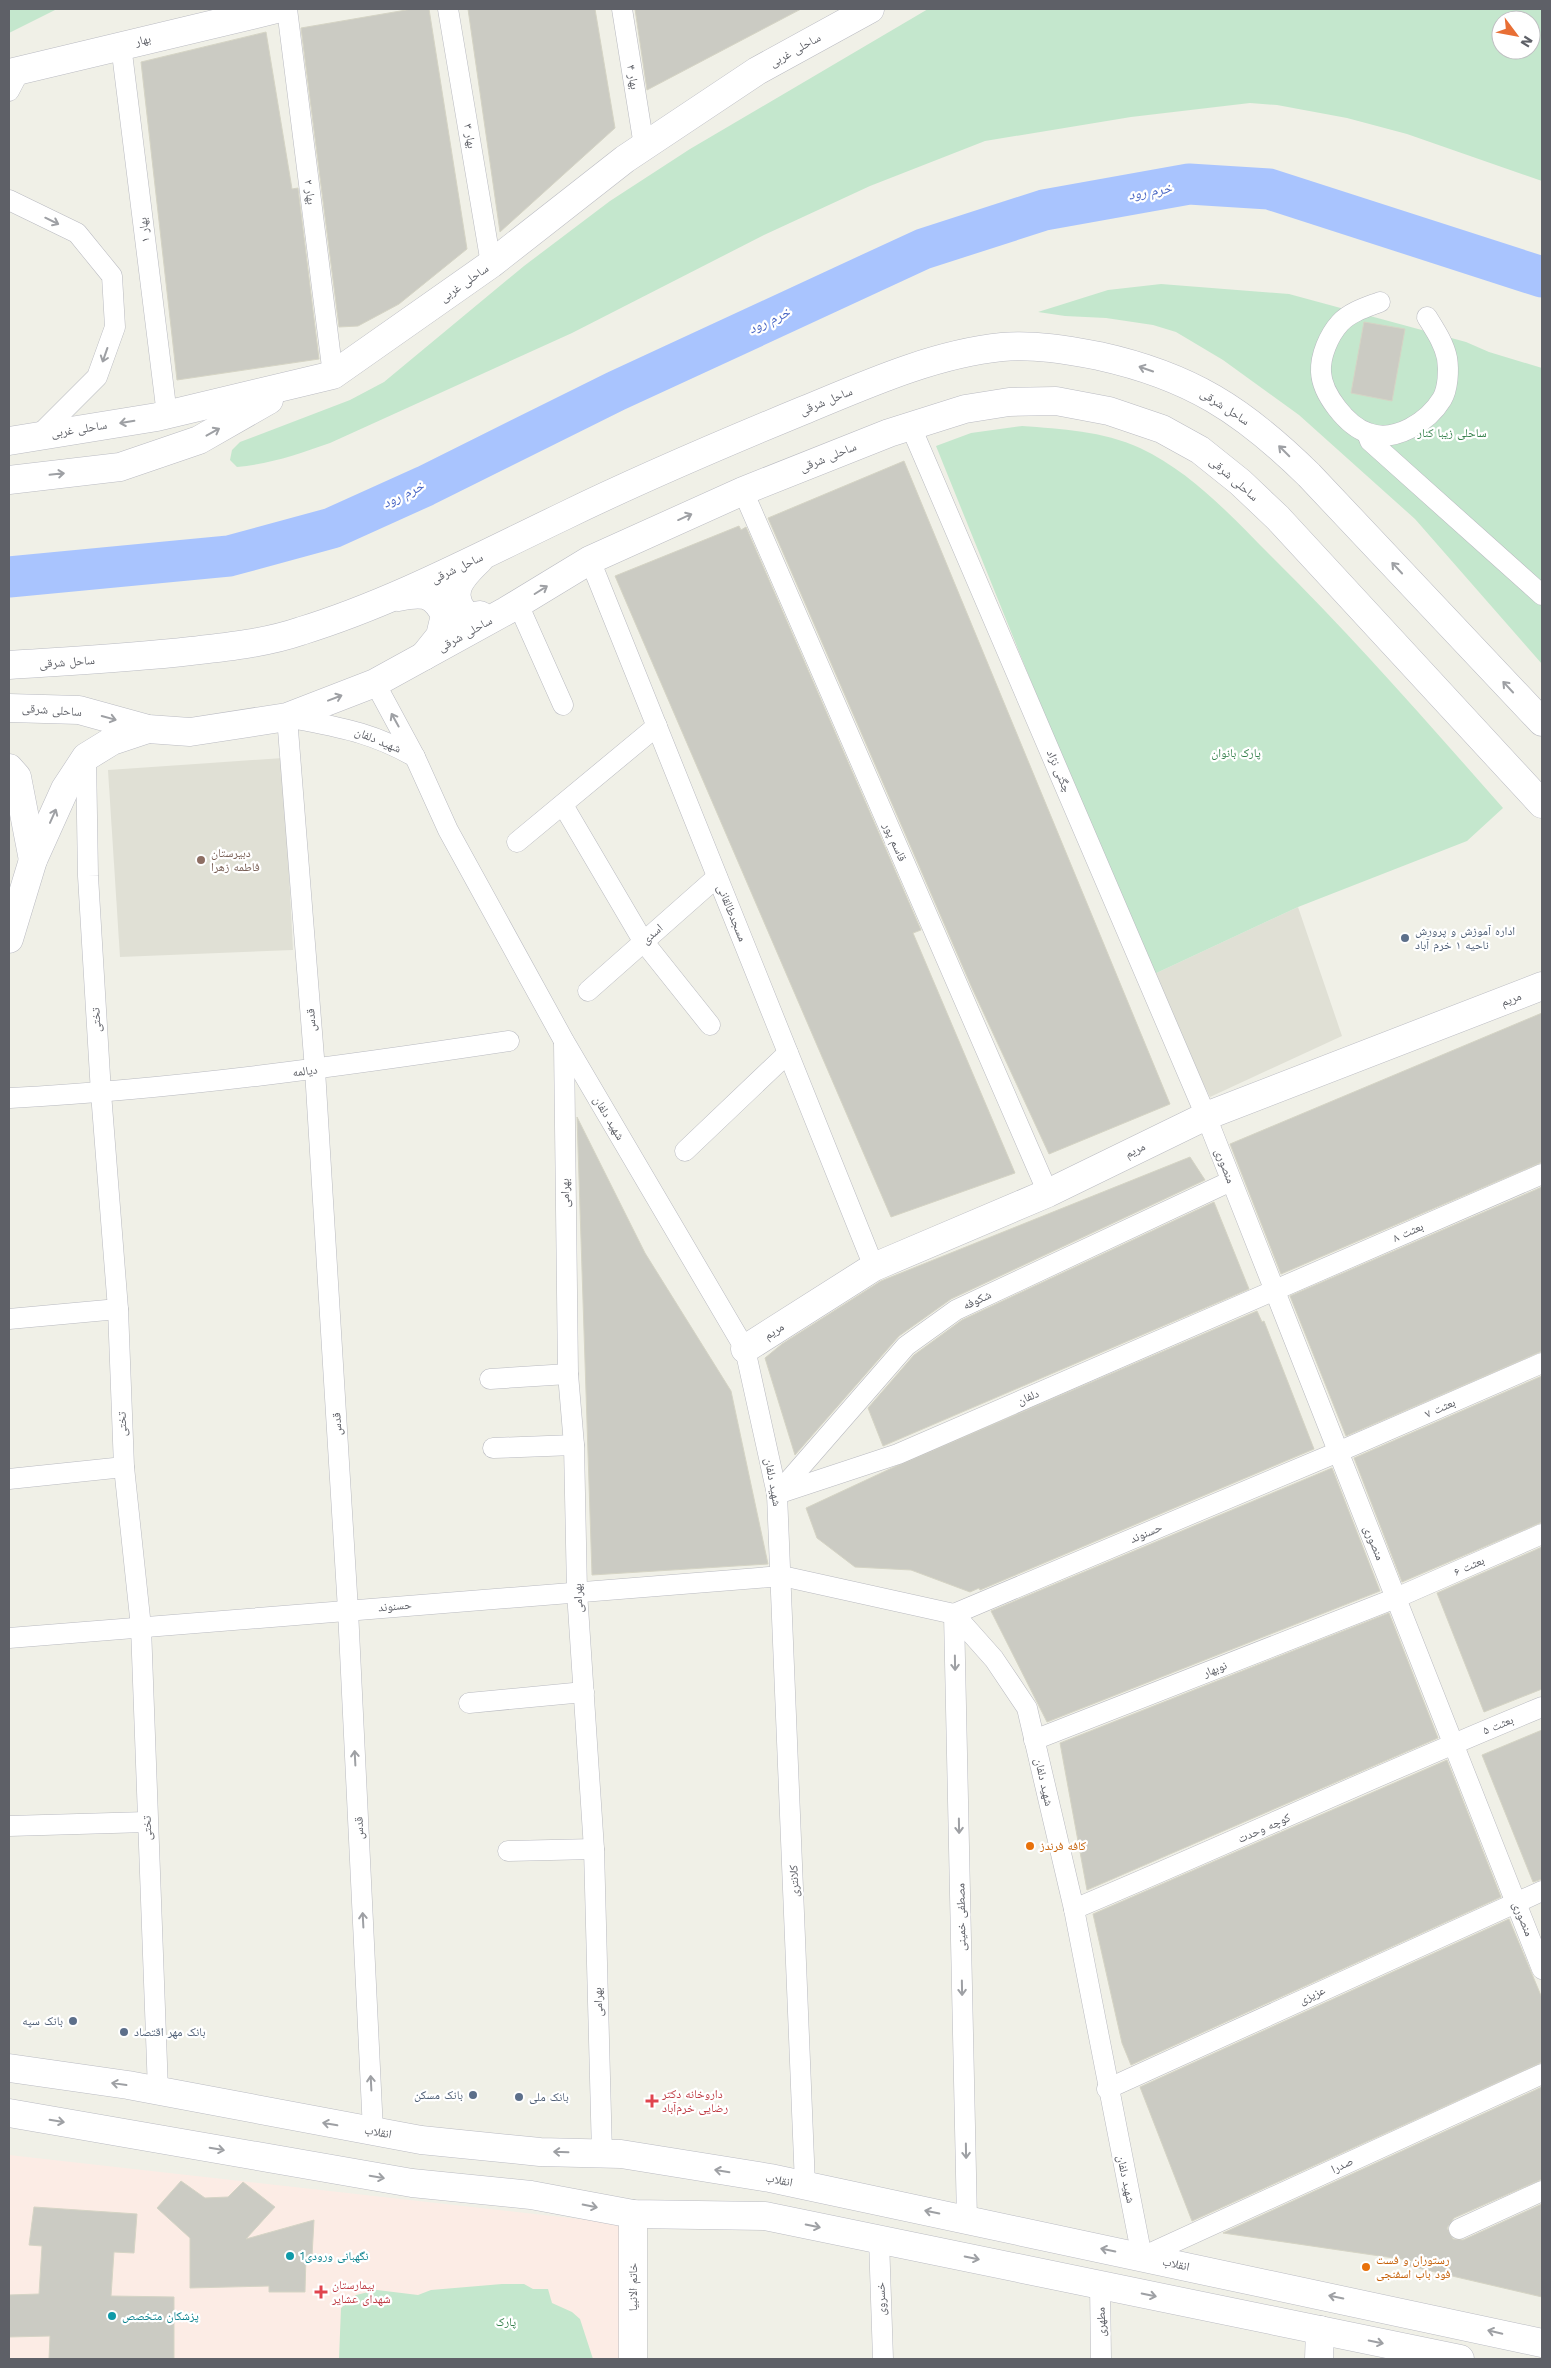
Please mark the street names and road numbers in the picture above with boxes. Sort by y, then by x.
street label: ساحلی غربی [767,30,823,70]
street label: بهار [133,31,152,49]
street label: بهار ۴ [624,64,642,91]
street label: بهار ۳ [461,123,479,150]
street label: بهار ۲ [301,179,318,205]
street label: بهار ۱ [136,217,153,243]
street label: ساحلی غربی [437,261,491,305]
street label: ساحل شرقی [798,384,855,418]
street label: ساحل شرقی [1198,386,1252,428]
street label: ساحلی غربی [50,418,108,441]
street label: ساحلی شرقی [798,439,858,475]
street label: ساحلی شرقی [1207,454,1261,504]
street label: ساحل شرقی [429,550,485,586]
street label: ساحلی شرقی [435,613,495,655]
street label: ساحل شرقی [39,653,95,671]
street label: ساحلی شرقی [22,701,82,719]
street label: شهید دلفان [353,724,403,756]
street label: چگنی نژاد [1044,748,1074,795]
street label: قاسم پور [879,820,910,864]
street label: مسجدطالقانی [714,883,750,943]
street label: اسدی [638,921,666,947]
street label: مریم [1499,989,1524,1010]
street label: تختی [88,1007,104,1033]
street label: قدس [303,1008,319,1032]
street label: دیالمه [292,1063,318,1080]
street label: شهید دلفان [590,1093,628,1143]
street label: مریم [1123,1139,1148,1162]
street label: منصوری [1212,1147,1238,1185]
street label: بهرامی [558,1178,573,1208]
street label: بعثت ۸ [1391,1219,1426,1245]
street label: شکوفه [961,1287,993,1313]
street label: مریم [761,1320,787,1343]
street label: دلفان [1015,1386,1041,1408]
street label: بعثت ۷ [1423,1395,1458,1421]
street label: تختی [115,1411,129,1437]
street label: قدس [329,1412,345,1436]
street label: شهید دلفان [762,1457,784,1507]
street label: حسنوند [1128,1520,1165,1546]
street label: منصوری [1361,1524,1387,1562]
street label: بعثت ۶ [1452,1553,1487,1579]
street label: بهرامی [570,1583,586,1613]
street label: حسنوند [378,1598,413,1614]
street label: نوبهار [1200,1658,1229,1681]
street label: بعثت ۵ [1481,1713,1516,1738]
street label: شهید دلفان [1031,1757,1056,1807]
street label: کوچه وحدت [1236,1810,1292,1846]
street label: تختی [140,1815,154,1841]
street label: قدس [351,1816,367,1840]
street label: کلانتری [786,1865,802,1897]
street label: مصطفی خمینی [953,1883,969,1951]
street label: منصوری [1510,1900,1536,1938]
street label: عزیزی [1297,1983,1327,2007]
street label: بهرامی [590,1987,606,2017]
street label: انقلاب [363,2123,393,2142]
street label: شهید دلفان [1114,2154,1138,2204]
street label: صدرا [1329,2154,1355,2176]
street label: انقلاب [764,2171,794,2190]
street label: انقلاب [1161,2254,1191,2274]
street label: خاتم الانبیا [626,2262,641,2311]
street label: خسروی [873,2282,889,2316]
street label: مطهری [1094,2307,1108,2337]

